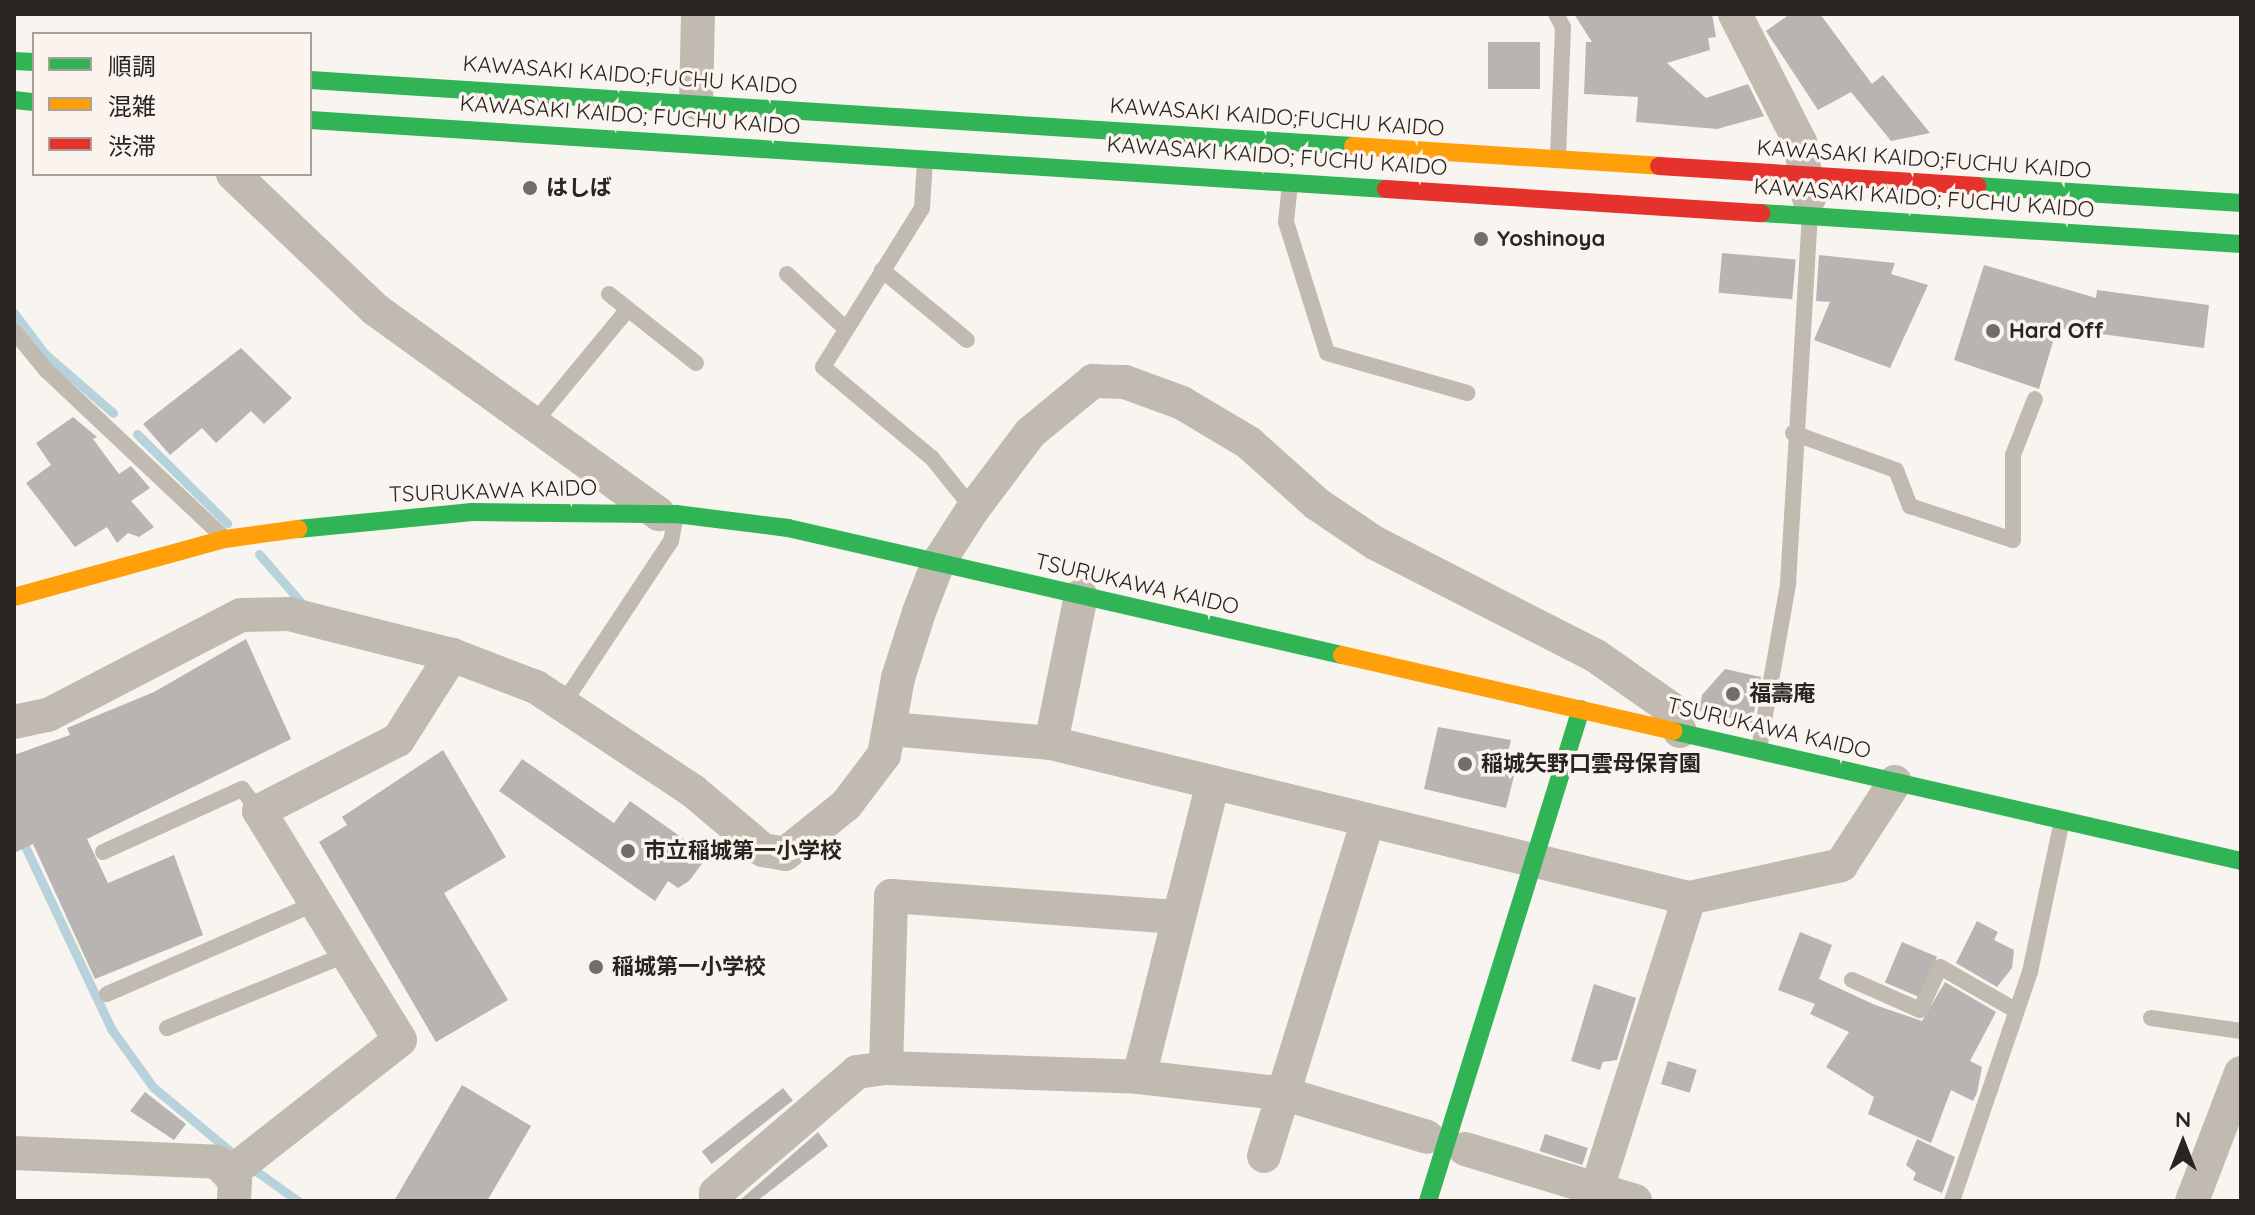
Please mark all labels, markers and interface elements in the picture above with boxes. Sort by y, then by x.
legend [32,32,312,176]
street label: KAWASAKI KAIDO;FUCHU KAIDO [462,50,798,100]
text: 順調 [108,51,156,81]
street label: KAWASAKI KAIDO; FUCHU KAIDO [459,90,801,140]
text: 混雑 [108,91,156,121]
street label: KAWASAKI KAIDO;FUCHU KAIDO [1109,92,1445,142]
text: 渋滞 [108,131,156,161]
street label: KAWASAKI KAIDO; FUCHU KAIDO [1106,131,1448,181]
street label: KAWASAKI KAIDO;FUCHU KAIDO [1756,134,2092,184]
street label: KAWASAKI KAIDO; FUCHU KAIDO [1753,173,2095,223]
place label: はしば [546,175,612,201]
marker: はしば [521,179,539,197]
place label: Yoshinoya [1497,226,1605,252]
marker: Yoshinoya [1472,230,1490,248]
place label: Hard Off [2009,318,2104,344]
marker: Hard Off [1984,322,2002,340]
street label: TSURUKAWA KAIDO [388,474,598,508]
street label: TSURUKAWA KAIDO [1032,548,1242,620]
place label: 福壽庵 [1749,681,1815,707]
marker: 福壽庵 [1724,685,1742,703]
street label: TSURUKAWA KAIDO [1664,692,1874,764]
place label: 稲城矢野口雲母保育園 [1481,751,1701,777]
marker: 稲城矢野口雲母保育園 [1456,755,1474,773]
place label: 市立稲城第一小学校 [644,838,842,864]
marker: 市立稲城第一小学校 [619,842,637,860]
place label: 稲城第一小学校 [612,954,766,980]
marker: 稲城第一小学校 [587,958,605,976]
north arrow [2143,1103,2223,1183]
text: N [2175,1105,2191,1133]

